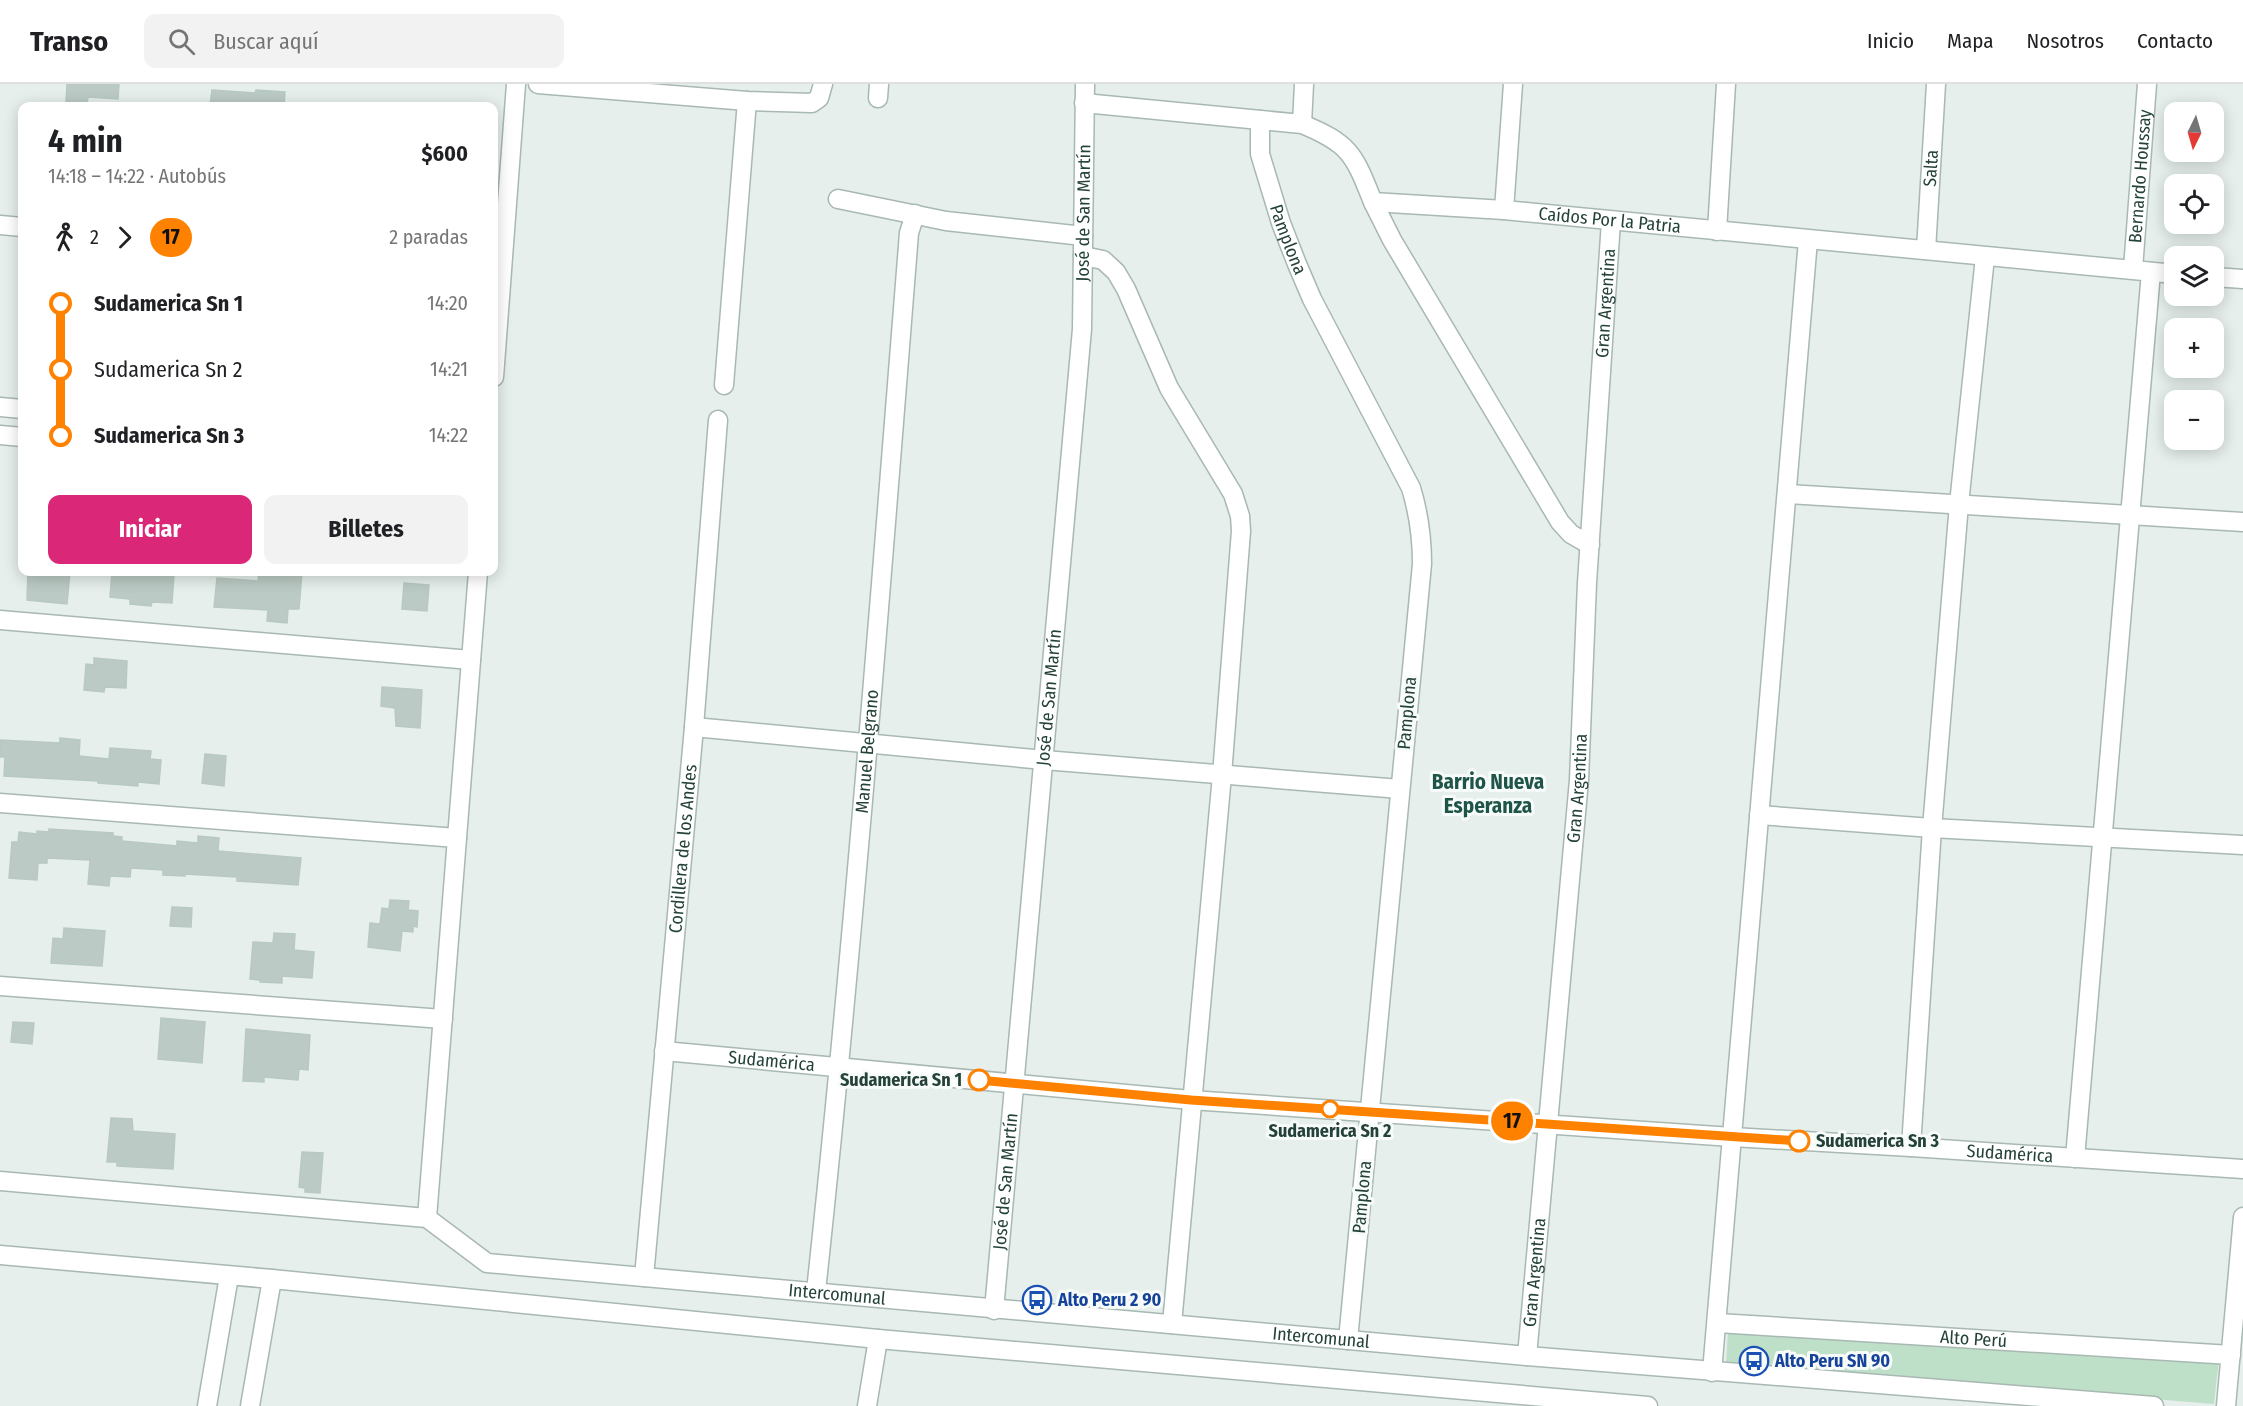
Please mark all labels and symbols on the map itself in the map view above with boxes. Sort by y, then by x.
north arrow [2164,102,2224,162]
street label: Bernardo Houssay [2124,109,2156,244]
street label: José de San Martín [1072,144,1095,282]
street label: Salta [1919,149,1943,187]
street label: Pamplona [1265,202,1311,278]
street label: Caídos Por la Patria [1538,202,1682,238]
street label: Gran Argentina [1591,248,1620,358]
street label: José de San Martín [1032,628,1066,767]
street label: Pamplona [1393,675,1421,750]
street label: Manuel Belgrano [851,689,883,814]
street label: Gran Argentina [1562,733,1592,844]
street label: Cordillera de los Andes [664,763,702,934]
district label: Barrio Nueva Esperanza [1432,769,1544,819]
street label: Sudamérica [727,1046,816,1076]
place label: Sudamerica Sn 1 [840,1069,962,1091]
marker: Sudamerica Sn 1 [968,1069,990,1091]
marker: Sudamerica Sn 2 [1321,1100,1339,1118]
line badge: 17 [1485,1102,1539,1140]
street label: José de San Martín [988,1112,1023,1251]
place label: Sudamerica Sn 2 [1269,1120,1391,1142]
marker: Sudamerica Sn 3 [1788,1130,1810,1152]
place label: Sudamerica Sn 3 [1816,1130,1939,1152]
street label: Sudamérica [1966,1140,2054,1167]
street label: Pamplona [1348,1159,1376,1234]
street label: Gran Argentina [1519,1217,1550,1328]
street label: Intercomunal [787,1279,887,1310]
bus stop icon: Alto Peru 2 90 [1021,1284,1053,1316]
place label: Alto Peru 2 90 [1057,1289,1161,1311]
street label: Intercomunal [1272,1322,1371,1353]
street label: Alto Perú [1939,1326,2008,1352]
bus stop icon: Alto Peru SN 90 [1738,1345,1770,1377]
place label: Alto Peru SN 90 [1774,1350,1890,1372]

